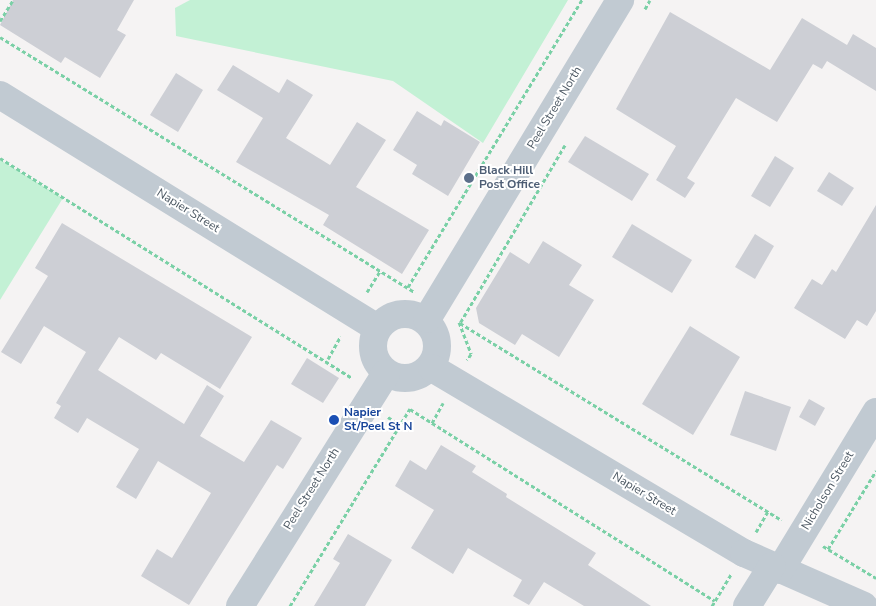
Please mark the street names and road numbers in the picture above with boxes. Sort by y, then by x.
street label: Peel Street North [525,64,585,152]
street label: Napier Street [154,186,222,236]
street label: Peel Street North [281,445,343,533]
street label: Nicholson Street [799,449,857,533]
street label: Napier Street [610,469,678,519]

